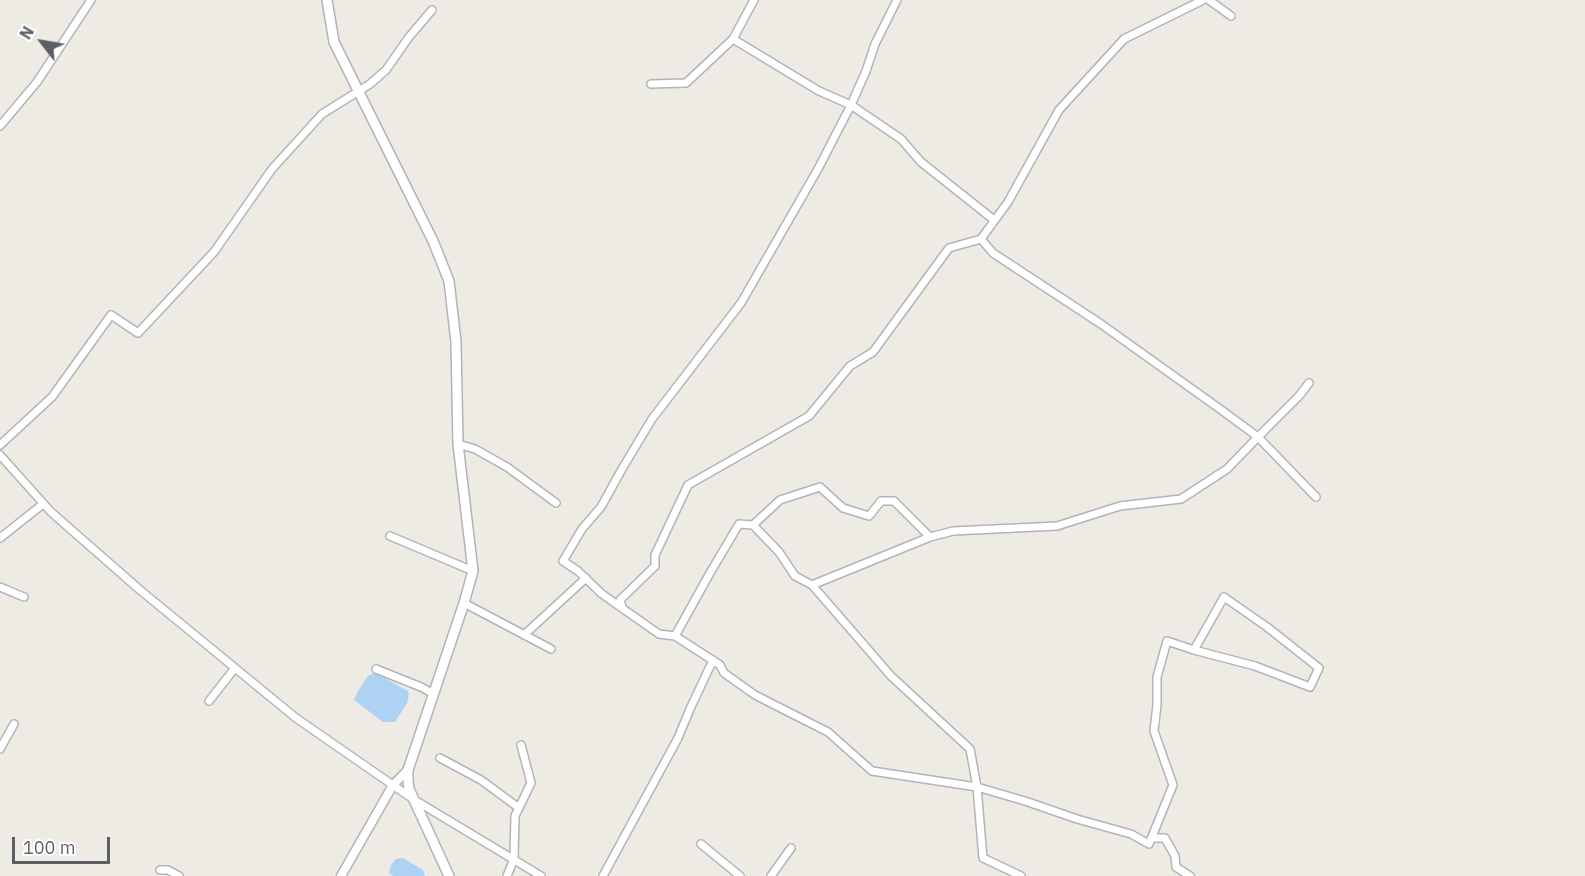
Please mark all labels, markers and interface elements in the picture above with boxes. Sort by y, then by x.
north arrow [12,12,72,72]
text: N [15,23,38,43]
scale bar [15,825,112,863]
text: 100 m [23,836,75,859]

